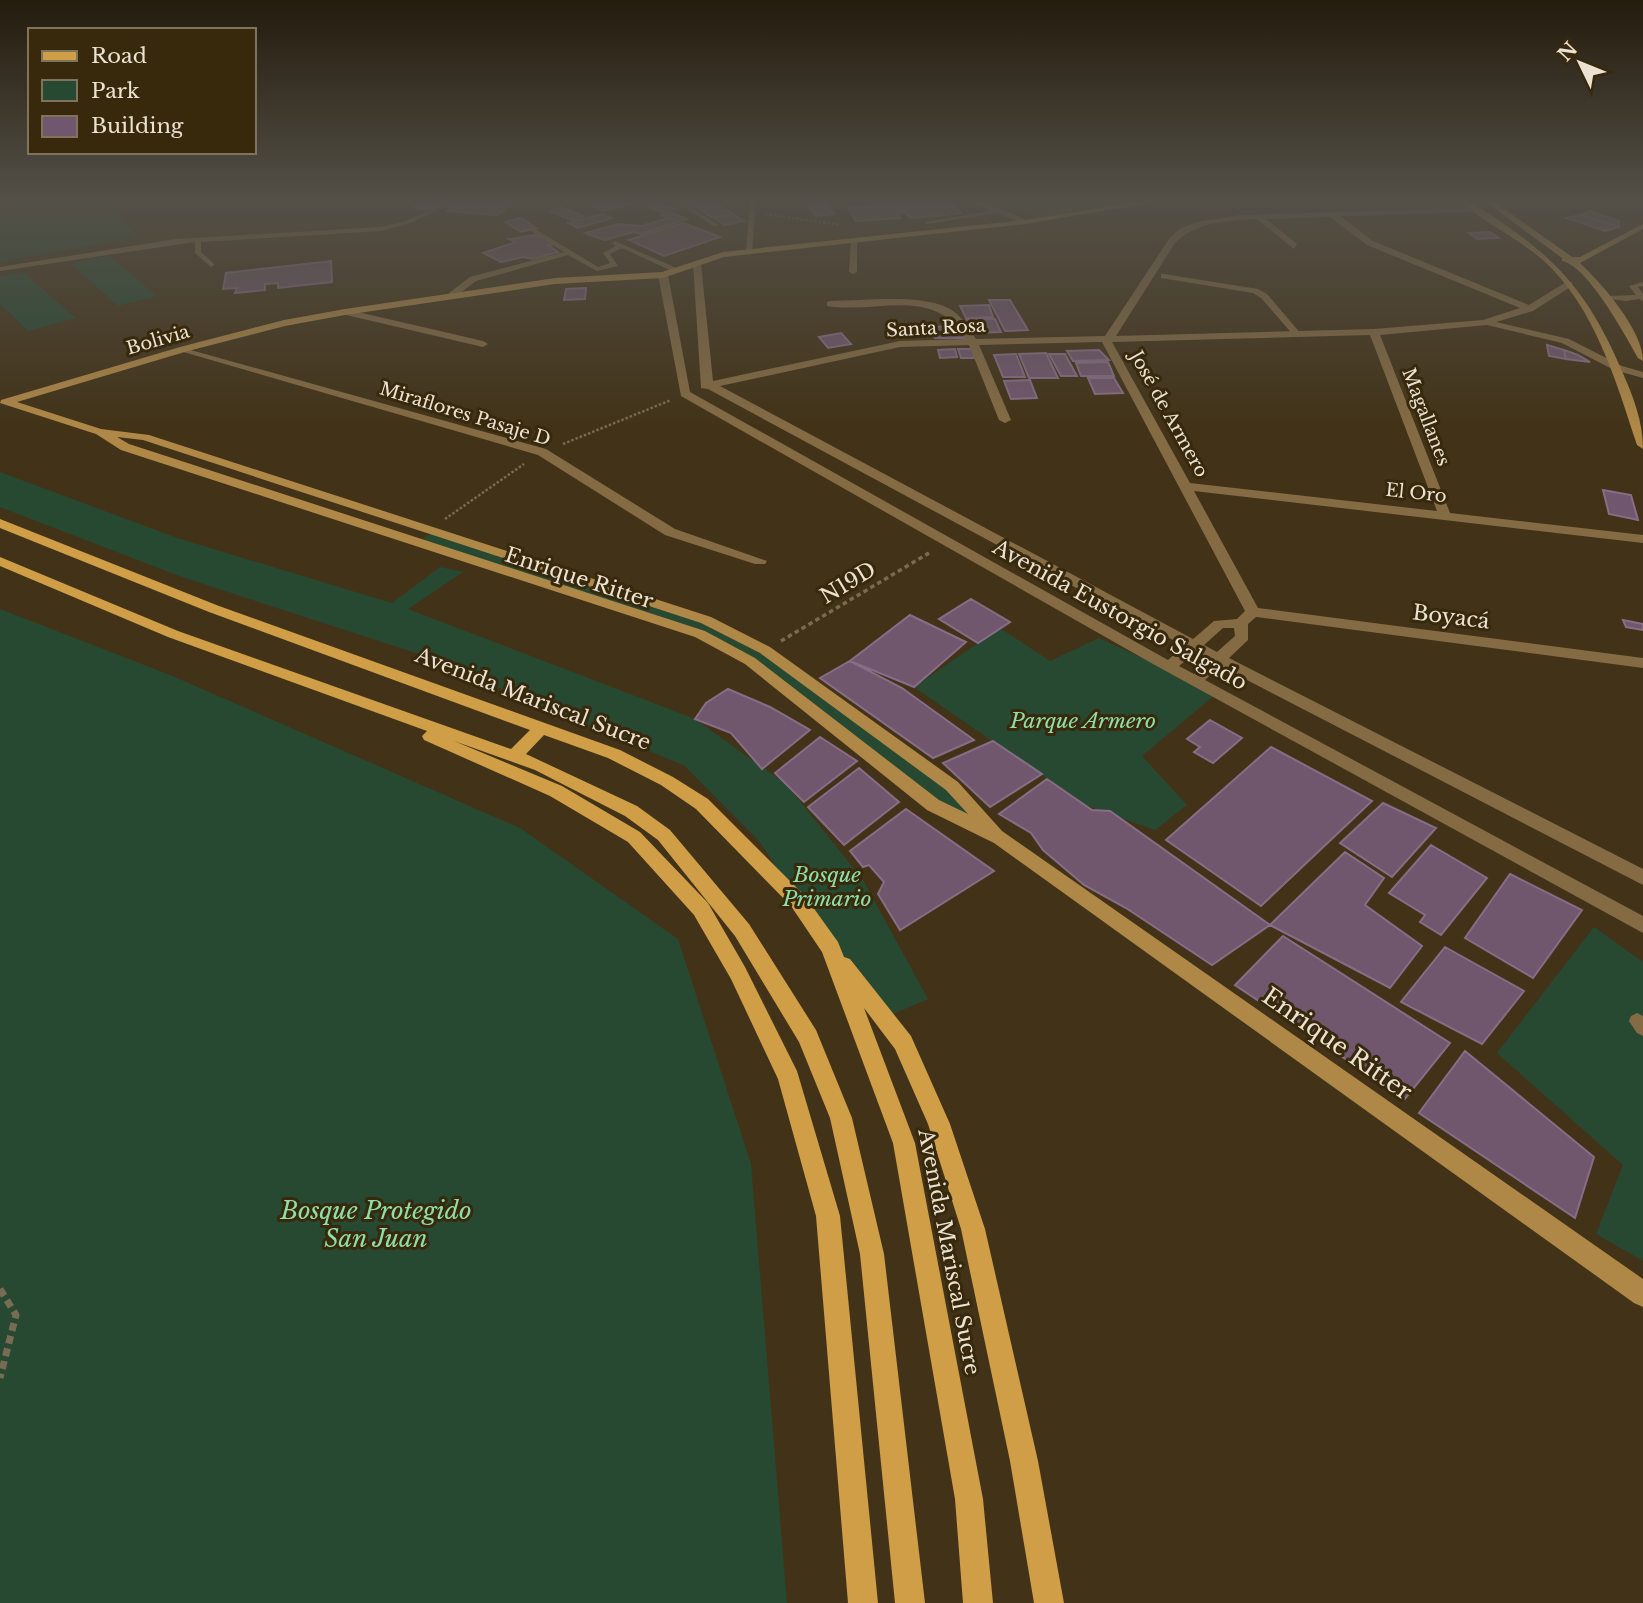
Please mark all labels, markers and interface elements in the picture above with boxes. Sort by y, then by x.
legend [28,28,256,154]
north arrow [1545,28,1615,98]
text: N [1553,37,1583,66]
text: Road [91,43,147,69]
text: Park [91,78,140,104]
text: Building [91,113,184,139]
street label: Santa Rosa [886,314,986,342]
street label: Bolivia [124,321,192,359]
street label: José de Armero [1124,345,1213,481]
street label: Magallanes [1397,365,1455,469]
street label: Miraflores Pasaje D [377,378,553,450]
street label: El Oro [1384,479,1448,507]
street label: Avenida Eustorgio Salgado [987,534,1252,696]
street label: Enrique Ritter [502,542,656,614]
street label: N19D [815,556,881,610]
street label: Boyacá [1411,599,1491,635]
street label: Avenida Mariscal Sucre [411,642,655,756]
park label: Parque Armero [1009,708,1156,734]
park label: Bosque Primario [782,862,872,912]
street label: Enrique Ritter [1257,981,1418,1106]
street label: Avenida Mariscal Sucre [912,1126,986,1377]
park label: Bosque Protegido San Juan [279,1196,472,1253]

